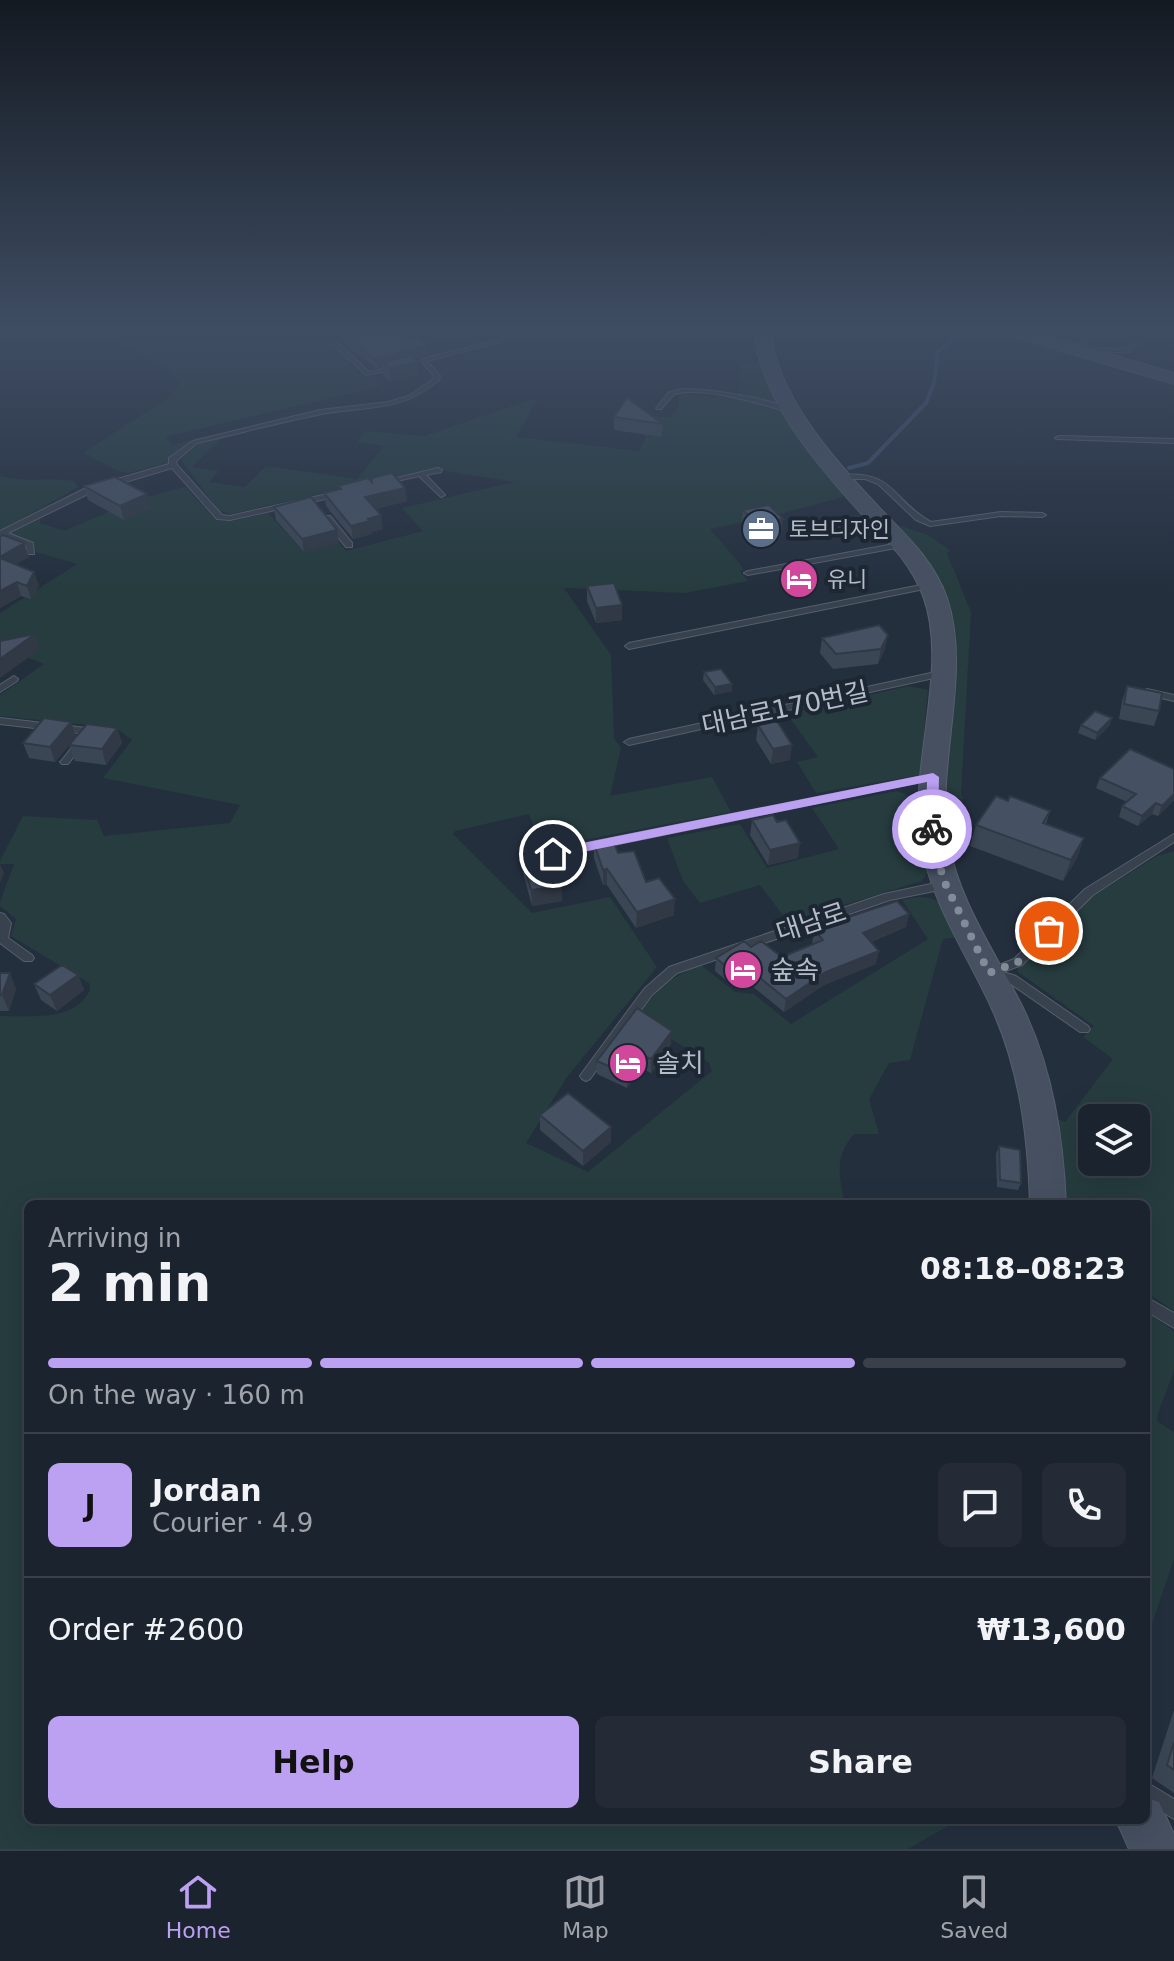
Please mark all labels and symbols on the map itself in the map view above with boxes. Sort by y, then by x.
office icon: 토브디자인 [740,508,782,550]
place label: 토브디자인 [789,517,890,542]
hotel icon: 유니 [778,558,820,600]
place label: 유니 [827,567,867,592]
street label: 대남로170번길 [699,676,871,740]
courier [892,789,972,869]
pin [519,820,587,888]
street label: 대남로 [772,897,850,947]
pin [1015,897,1083,965]
hotel icon: 숲속 [722,949,764,991]
place label: 숲속 [771,955,819,985]
hotel icon: 솔치 [607,1042,649,1084]
place label: 솔치 [656,1048,704,1078]

